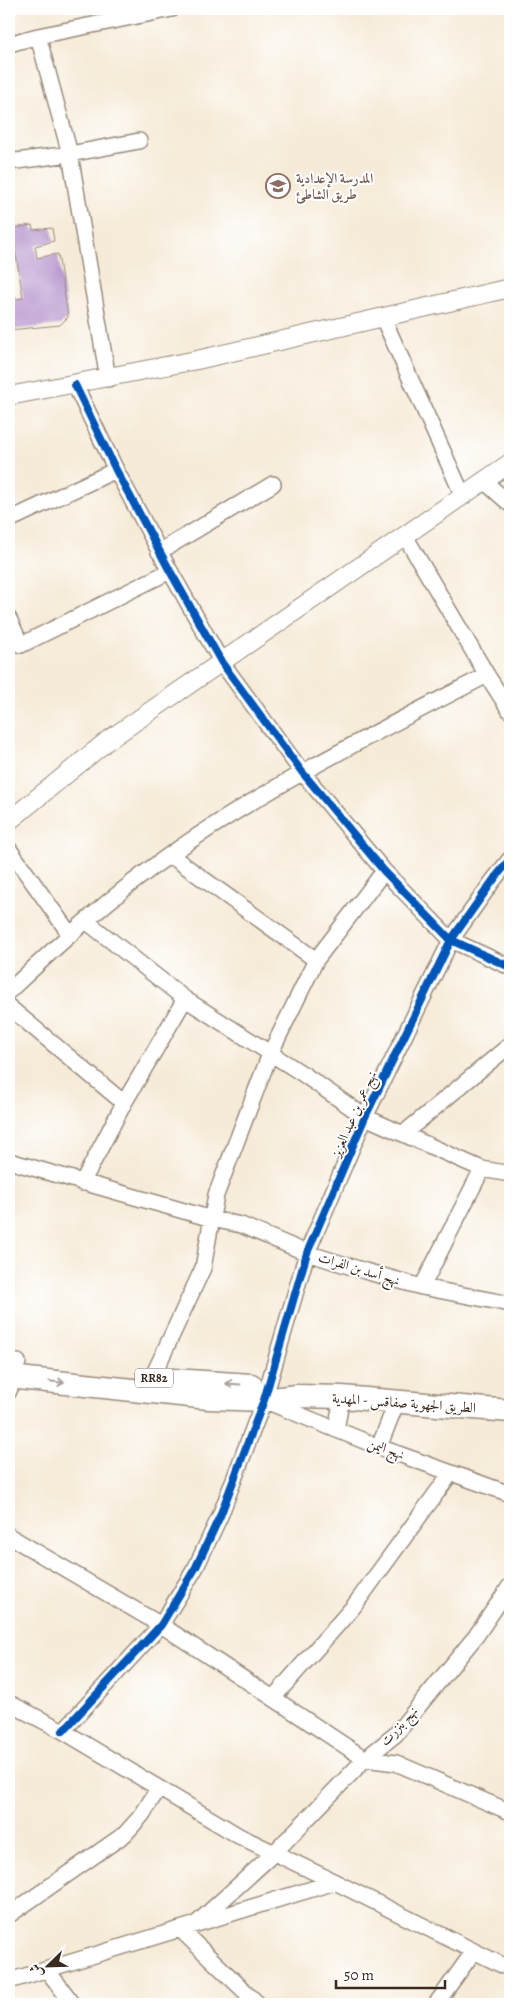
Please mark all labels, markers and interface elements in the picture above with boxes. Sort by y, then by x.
place label: المدرسة الإعدادية طريق الشاطئ [296,169,373,204]
school or university icon: المدرسة الإعدادية طريق الشاطئ [265,173,291,199]
street label: نهج عمر بن عبد العزيز [326,1068,384,1163]
street label: نهج أسد بن الفرات [315,1247,403,1293]
road number: RR82 [135,1369,173,1388]
one-way arrow [49,1377,65,1387]
one-way arrow [225,1379,241,1388]
street label: الطريق الجهوية صفاقس - المهدية [331,1388,477,1418]
street label: نهج اليمن [364,1434,407,1467]
street label: نهج بنزرت [376,1702,425,1752]
north arrow [22,1940,72,1990]
scale bar [336,1958,445,1990]
text: ش [25,1961,48,1981]
text: 50 m [344,1965,374,1985]

